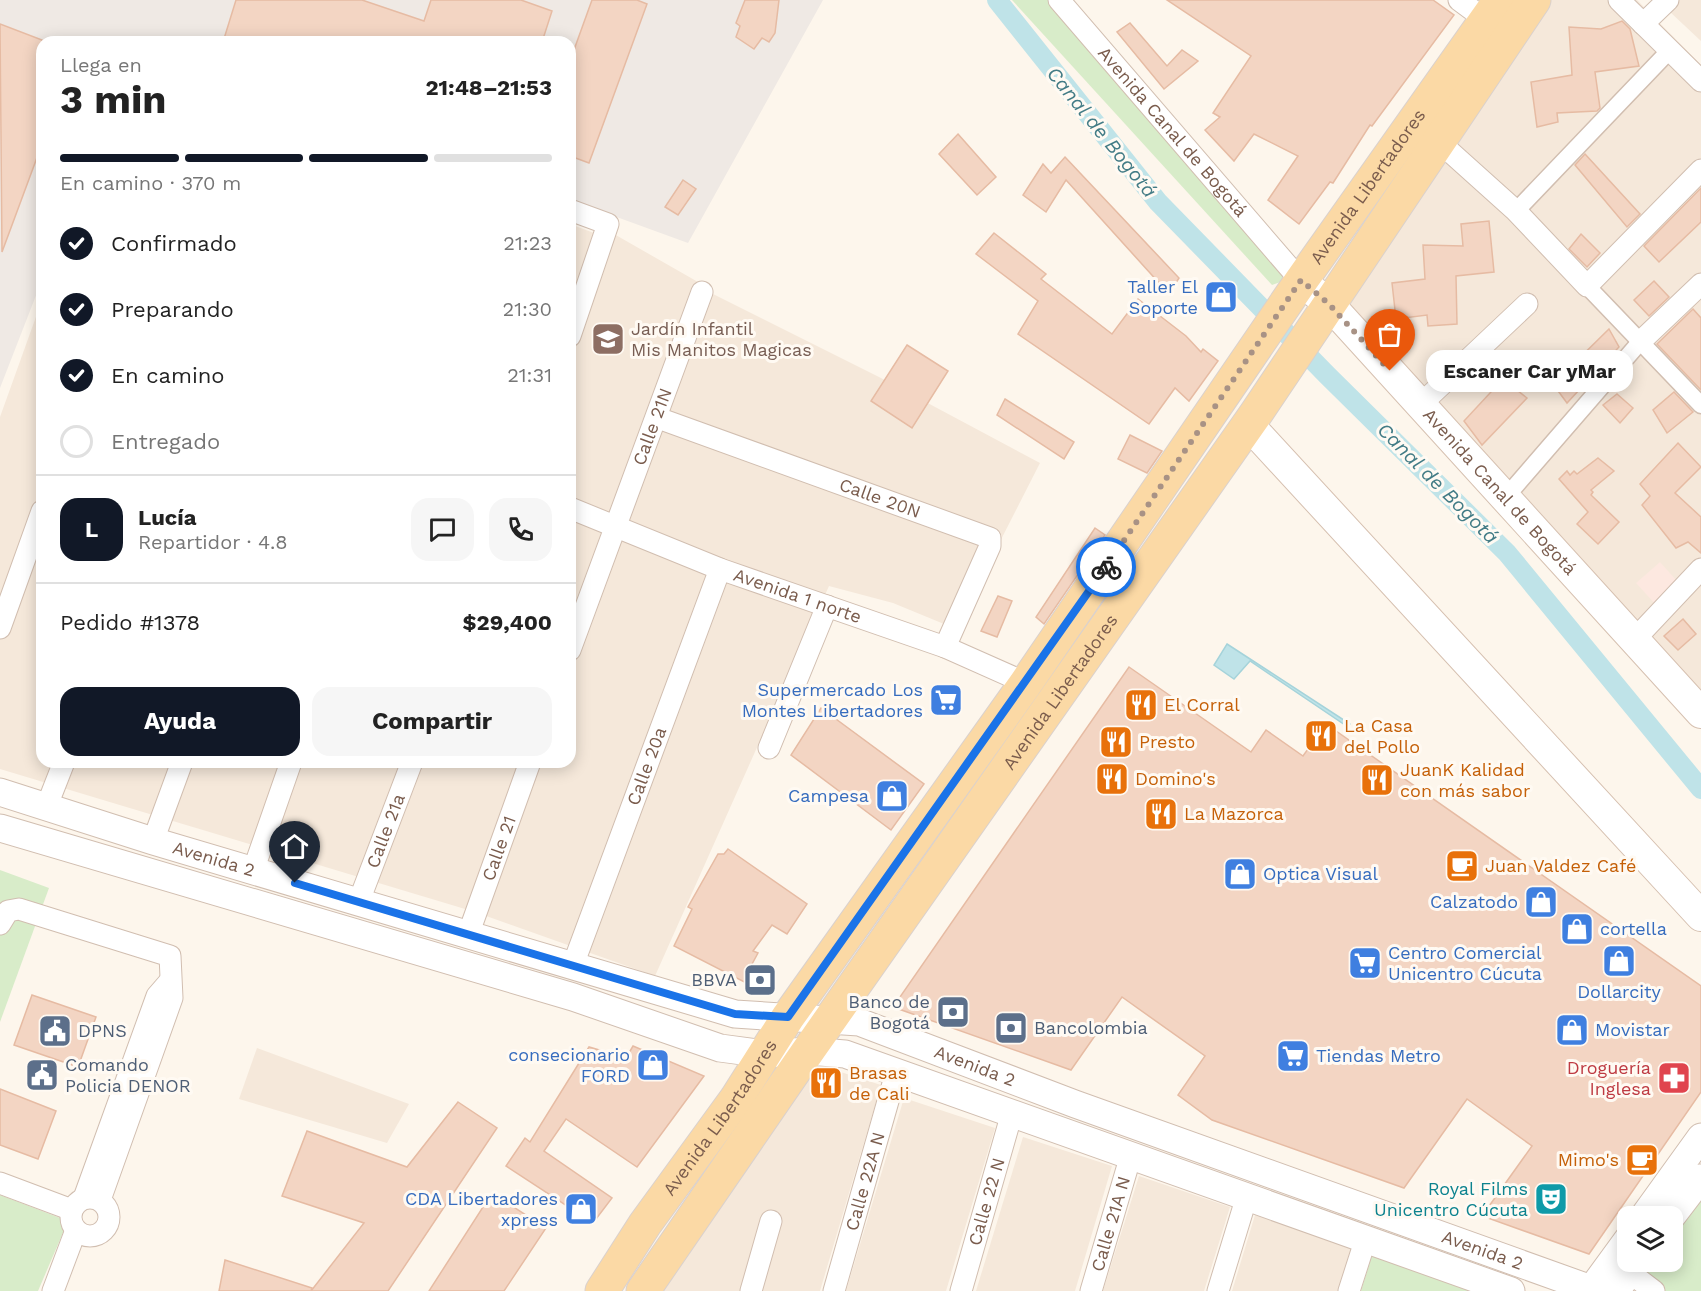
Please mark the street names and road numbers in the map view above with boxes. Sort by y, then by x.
street label: Avenida Canal de Bogotá [1094,42,1252,221]
street label: Avenida Libertadores [1305,105,1429,268]
street label: Calle 21N [628,385,676,468]
street label: Avenida Canal de Bogotá [1419,404,1581,579]
street label: Calle 20N [837,473,924,522]
street label: Avenida 1 norte [731,564,864,627]
street label: Avenida Libertadores [998,610,1122,774]
street label: Calle 20a [622,724,670,808]
street label: Calle 21a [362,791,409,871]
street label: Calle 21 [477,813,520,884]
street label: Avenida 2 [170,836,257,881]
street label: Avenida Libertadores [658,1035,781,1199]
street label: Avenida 2 [932,1041,1018,1090]
street label: Calle 22A N [841,1129,889,1233]
street label: Calle 22 N [964,1155,1009,1248]
street label: Calle 21A N [1086,1174,1134,1274]
street label: Avenida 2 [1439,1225,1526,1274]

